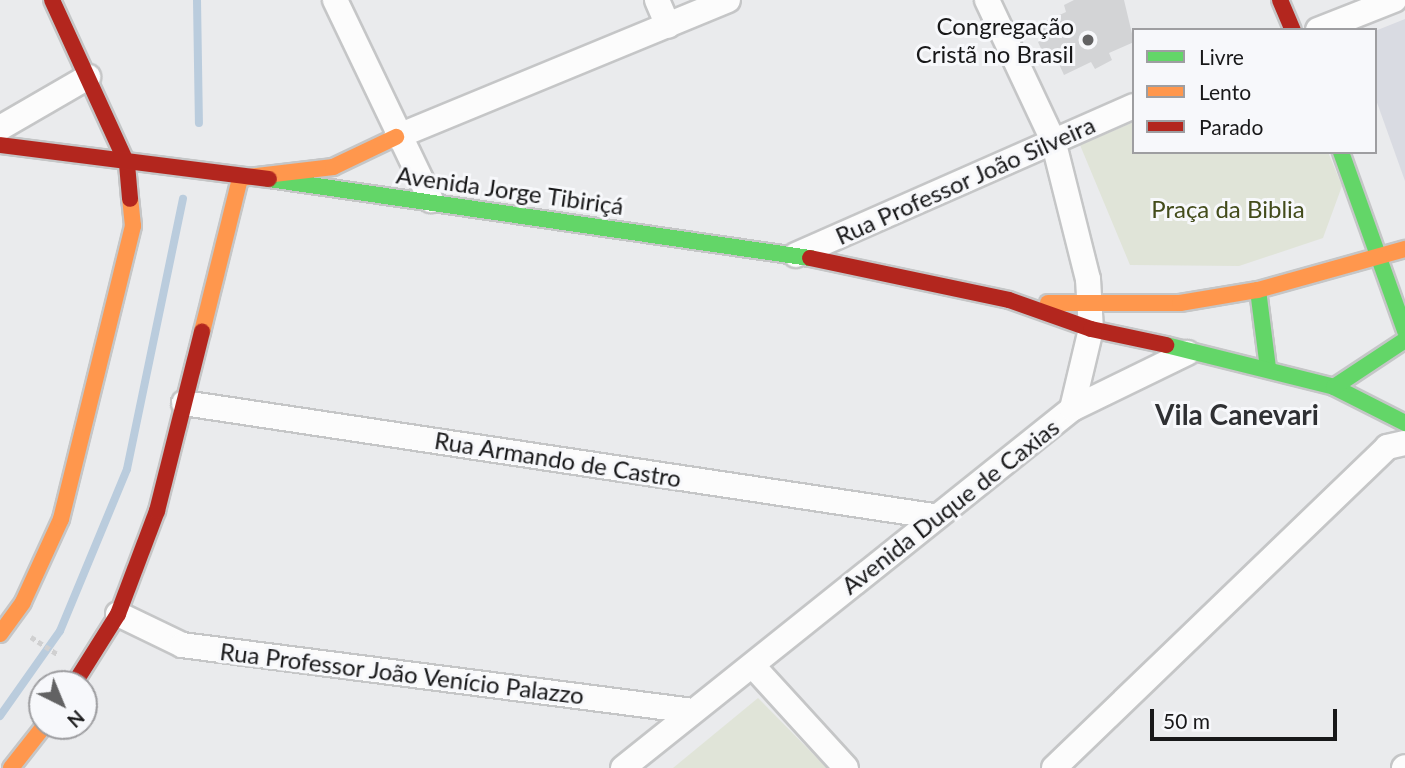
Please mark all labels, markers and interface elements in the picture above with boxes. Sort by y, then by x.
place label: Congregação Cristã no Brasil [916,12,1074,68]
legend [1132,28,1377,154]
marker: Congregação Cristã no Brasil [1080,32,1096,48]
text: Livre [1199,44,1244,69]
text: Lento [1199,79,1251,104]
street label: Rua Professor João Silveira [830,109,1100,251]
text: Parado [1199,114,1263,139]
street label: Avenida Jorge Tibiriçá [394,160,626,220]
park label: Praça da Biblia [1151,195,1305,223]
district label: Vila Canevari [1155,397,1319,431]
street label: Avenida Duque de Caxias [836,412,1064,600]
street label: Rua Armando de Castro [432,425,684,493]
street label: Rua Professor João Venício Palazzo [217,636,587,710]
north arrow [28,670,98,740]
scale bar [1153,694,1340,738]
text: N [63,706,90,733]
text: 50 m [1163,708,1210,733]

